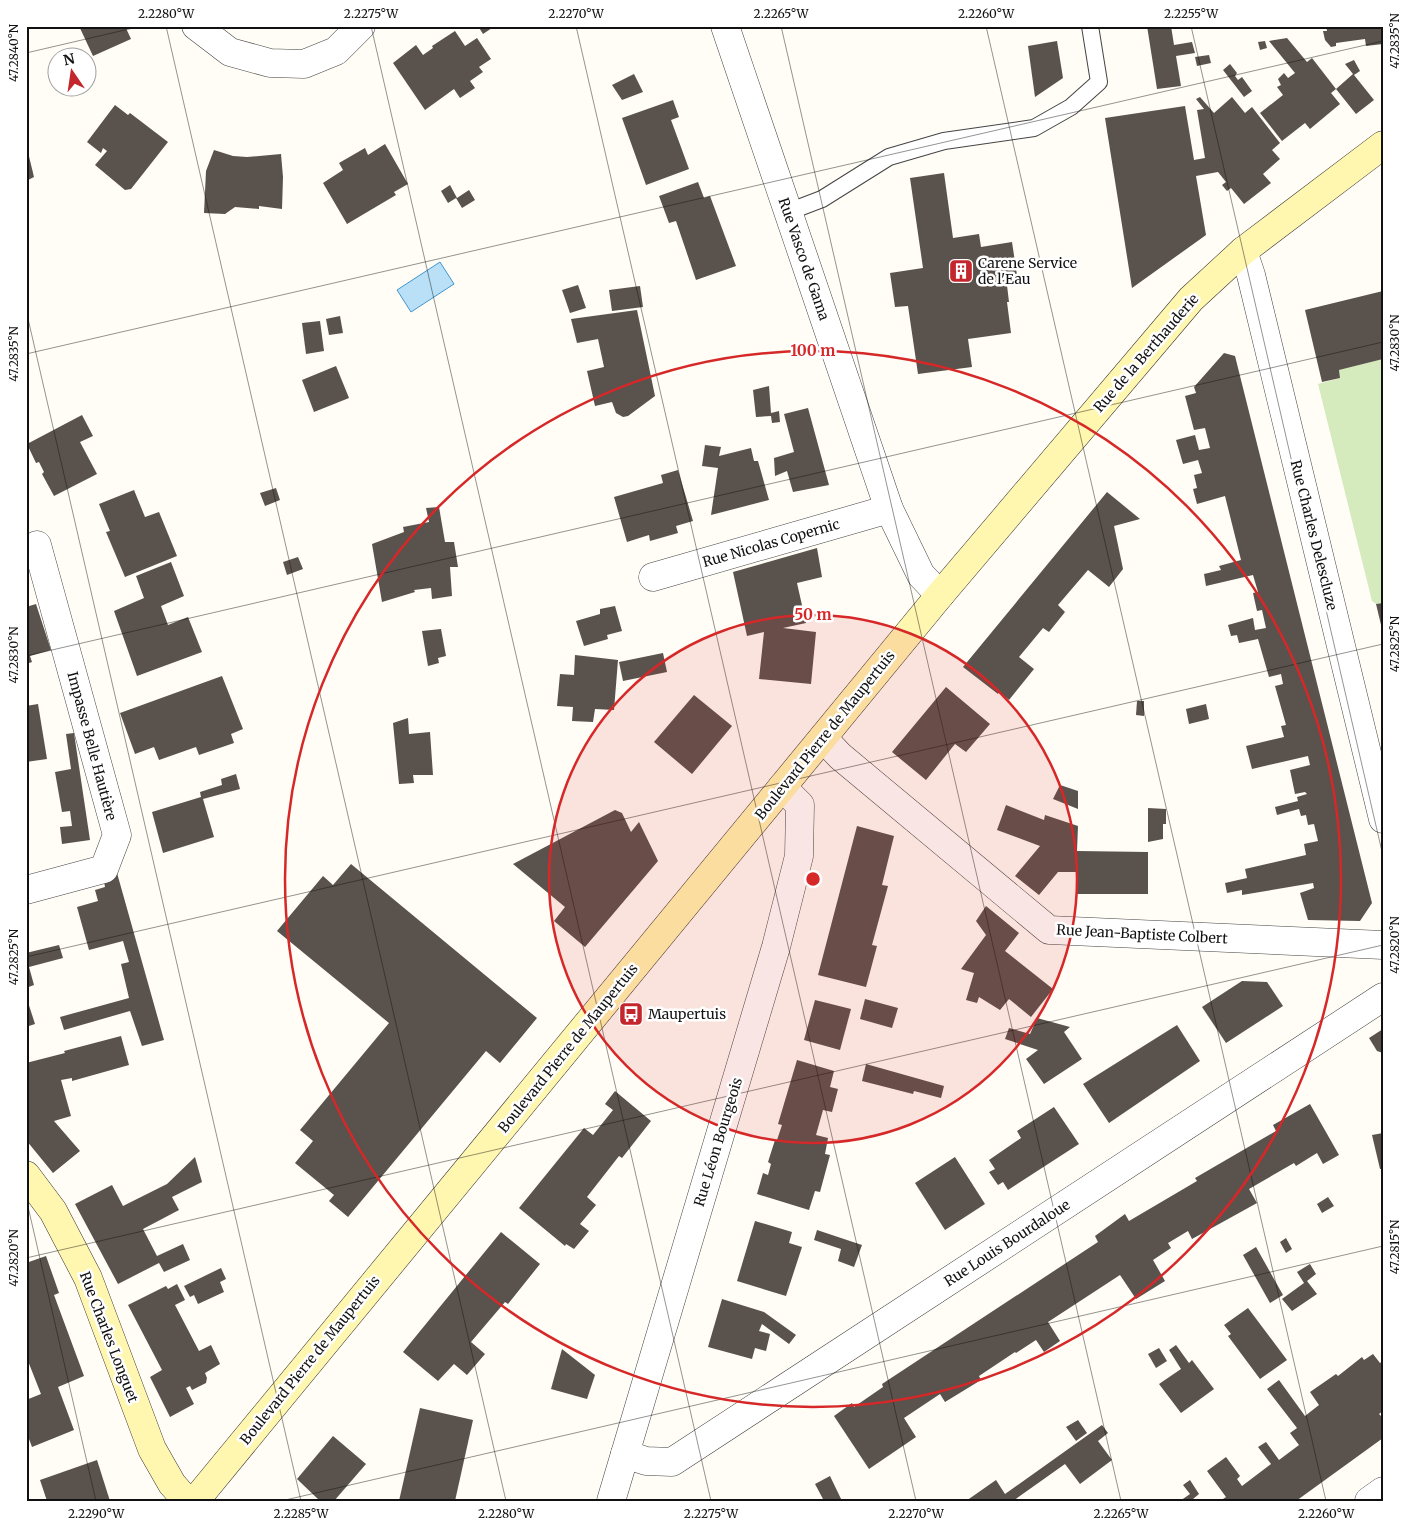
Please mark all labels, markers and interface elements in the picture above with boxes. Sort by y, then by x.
text: 2.2280°W [138,6,195,21]
text: 2.2275°W [344,6,399,21]
text: 2.2270°W [548,6,605,21]
text: 2.2265°W [754,6,809,21]
text: 2.2260°W [958,6,1015,21]
text: 2.2255°W [1164,6,1219,21]
text: 47.2835°N [1387,12,1402,69]
text: 47.2840°N [6,23,21,82]
north arrow [48,48,98,98]
text: N [62,49,76,69]
street label: Rue Vasco de Gama [775,195,834,323]
place label: Carene Service de l'Eau [978,254,1077,288]
building icon: Carene Service de l'Eau [948,258,974,284]
street label: Rue de la Berthauderie [1090,290,1202,416]
text: 47.2830°N [1387,314,1402,372]
text: 47.2835°N [6,325,21,382]
text: 100 m [791,341,835,360]
street label: Rue Charles Delescluze [1287,458,1341,612]
street label: Rue Nicolas Copernic [700,515,842,571]
text: 50 m [794,605,832,624]
text: 47.2825°N [1387,615,1402,672]
text: 47.2830°N [6,626,21,684]
street label: Boulevard Pierre de Maupertuis [751,647,899,823]
street label: Impasse Belle Hautière [63,670,121,822]
centre of rings [804,870,822,888]
text: 47.2820°N [1387,916,1402,974]
street label: Rue Jean-Baptiste Colbert [1056,921,1229,948]
text: 47.2825°N [6,928,21,985]
street label: Boulevard Pierre de Maupertuis [494,960,642,1136]
bus stop icon: Maupertuis [618,1001,644,1027]
place label: Maupertuis [648,1005,726,1023]
street label: Rue Léon Bourgeois [690,1075,746,1209]
street label: Rue Louis Bourdaloue [941,1196,1073,1290]
text: 47.2815°N [1387,1219,1402,1274]
text: 47.2820°N [6,1229,21,1287]
street label: Rue Charles Longuet [76,1269,142,1406]
street label: Boulevard Pierre de Maupertuis [236,1272,384,1448]
text: 2.2290°W [68,1506,125,1521]
text: 2.2285°W [274,1506,329,1521]
text: 2.2280°W [478,1506,535,1521]
text: 2.2275°W [684,1506,739,1521]
text: 2.2270°W [888,1506,945,1521]
text: 2.2265°W [1094,1506,1149,1521]
text: 2.2260°W [1298,1506,1355,1521]

